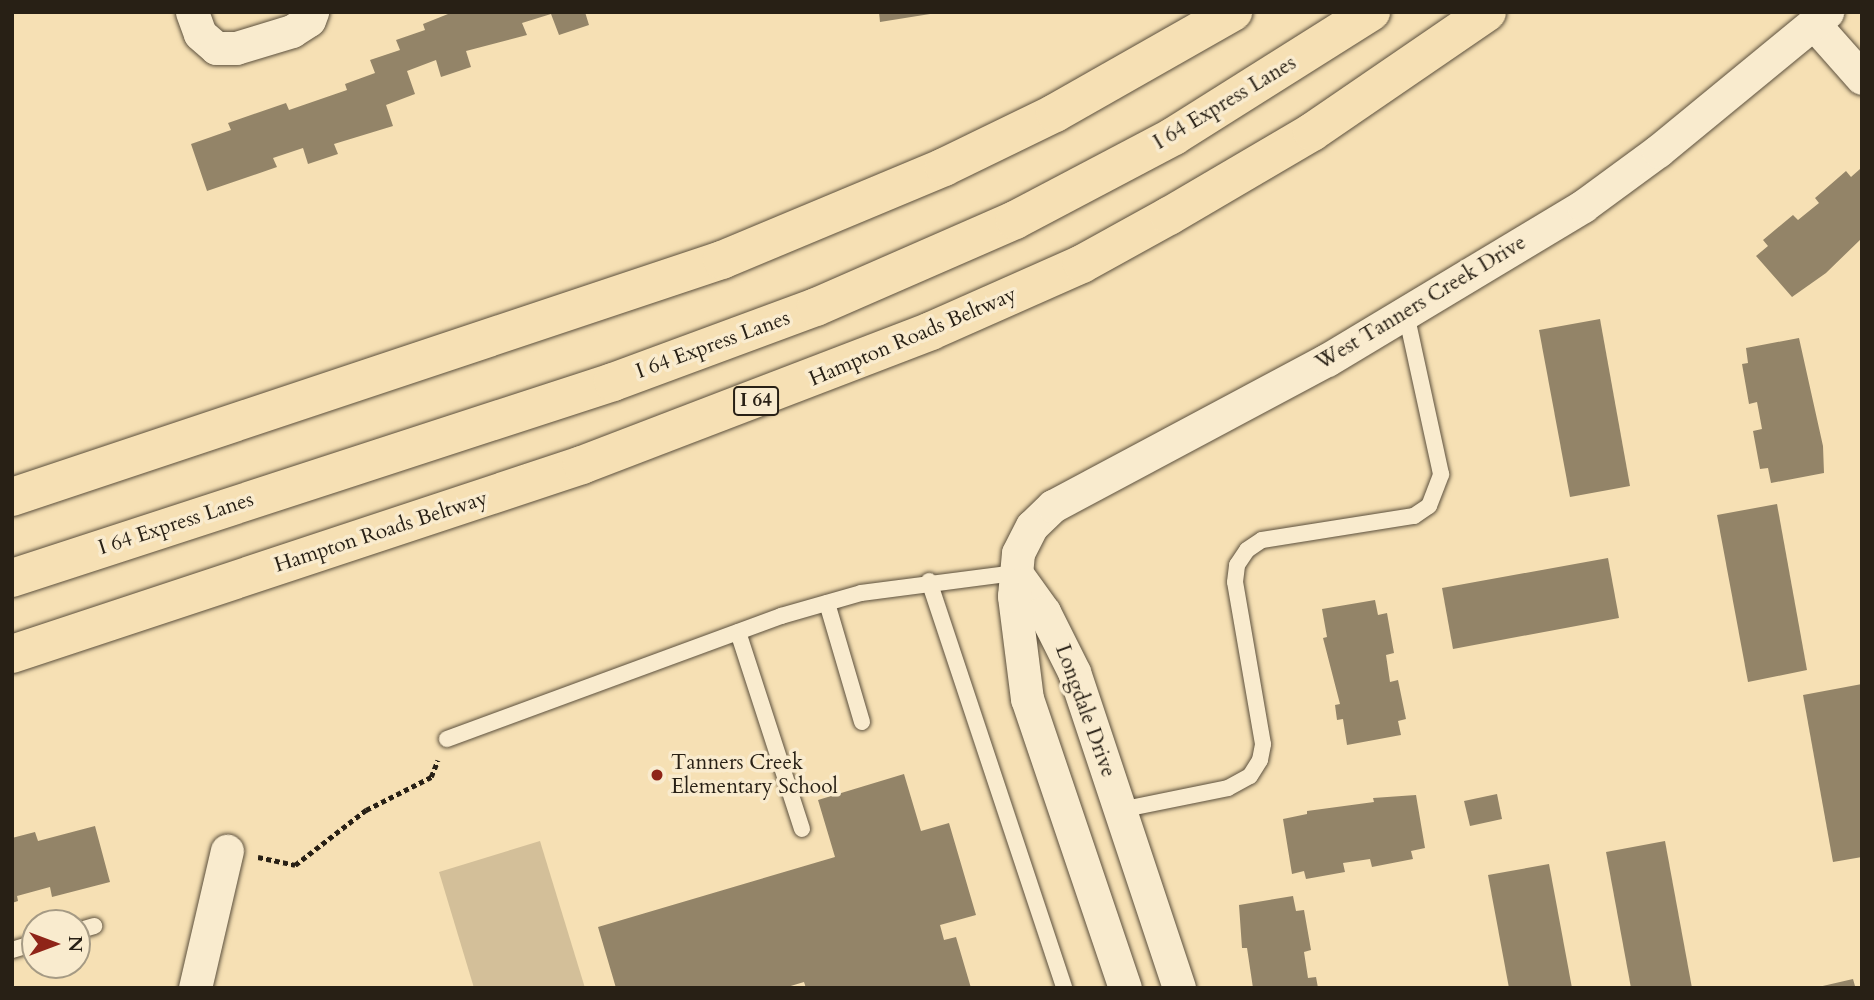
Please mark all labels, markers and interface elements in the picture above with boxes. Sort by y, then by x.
street label: I 64 Express Lanes [1149,51,1301,155]
street label: West Tanners Creek Drive [1311,230,1531,376]
street label: Hampton Roads Beltway [806,282,1020,392]
street label: I 64 Express Lanes [633,306,793,384]
road number: I 64 [732,386,780,416]
street label: Hampton Roads Beltway [271,486,491,578]
street label: I 64 Express Lanes [95,487,257,561]
street label: Longdale Drive [1049,641,1121,781]
place label: Tanners Creek Elementary School [671,750,838,800]
marker: Tanners Creek Elementary School [649,767,665,783]
north arrow [21,909,91,979]
text: N [62,936,88,952]

